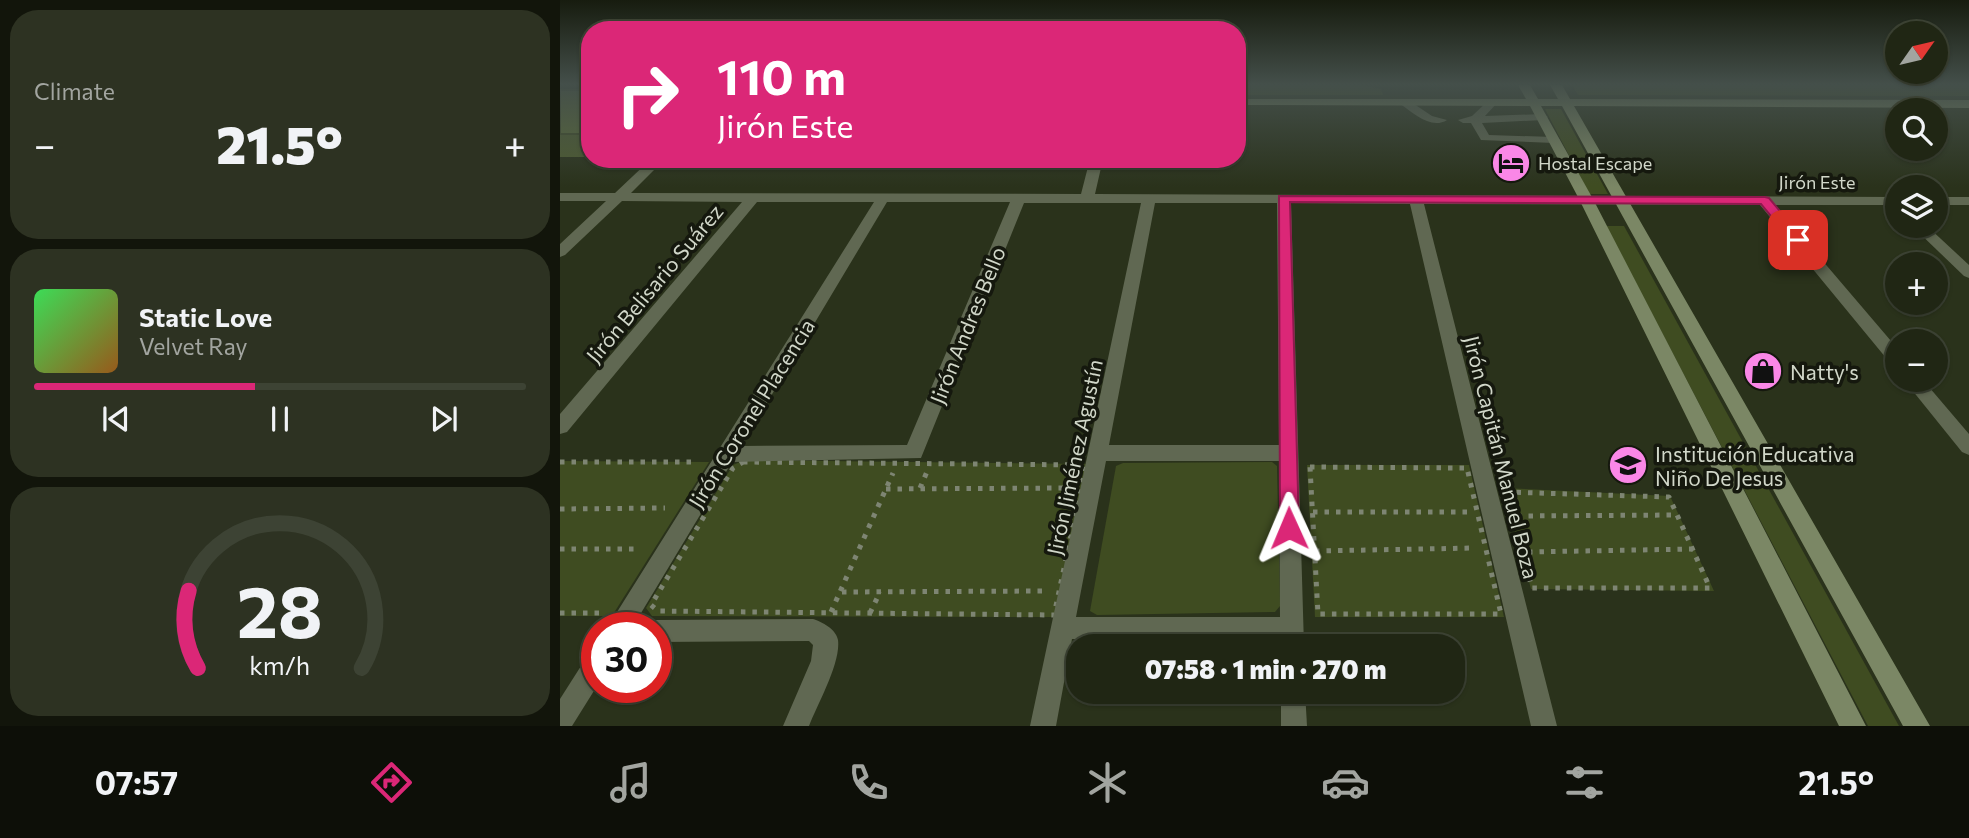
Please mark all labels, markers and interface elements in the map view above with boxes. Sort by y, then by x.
north arrow [1885,21,1948,84]
map controls [1885,21,1948,392]
text: 110 m [717,45,846,105]
icon: right [602,49,693,140]
text: Climate [34,77,115,105]
button: search [1885,98,1948,161]
text: Jirón Este [717,105,854,145]
text: 21.5° [216,111,343,175]
text: − [34,120,56,167]
text: + [504,120,526,167]
hotel icon: Hostal Escape [1490,142,1532,184]
place label: Hostal Escape [1538,152,1652,174]
street label: Jirón Este [1779,171,1855,193]
button: layers [1885,175,1948,238]
street label: Jirón Belisario Suárez [581,199,727,367]
pin [1768,210,1828,270]
icon: arrive [1779,221,1817,259]
street label: Jirón Andres Bello [924,243,1010,407]
button: + [1885,252,1948,315]
text: Static Love [139,301,272,332]
street label: Jirón Coronel Placencia [683,314,819,512]
button: − [1885,329,1948,392]
text: Velvet Ray [139,332,247,360]
street label: Jirón Capitán Manuel Boza [1460,333,1544,581]
shop icon: Natty's [1742,350,1784,392]
street label: Jirón Jiménez Agustín [1041,357,1107,557]
place label: Natty's [1790,359,1859,384]
icon: previous [97,400,135,438]
icon: pause [261,400,299,438]
icon: next [425,400,463,438]
place label: Institución Educativa Niño De Jesus [1655,441,1854,490]
school or university icon: Institución Educativa Niño De Jesus [1607,444,1649,486]
position arrow [1252,491,1326,565]
text: 28 [237,564,323,653]
speed limit sign: 30 [581,612,672,703]
text: km/h [250,649,310,679]
text: 07:58 · 1 min · 270 m [1145,653,1386,684]
icon: directions [367,758,416,807]
icon: music [606,758,655,807]
icon: phone [844,758,893,807]
icon: climate [1083,758,1132,807]
icon: car [1321,758,1370,807]
icon: filters [1560,758,1609,807]
text: 07:57 [95,762,178,802]
text: 21.5° [1798,762,1874,802]

